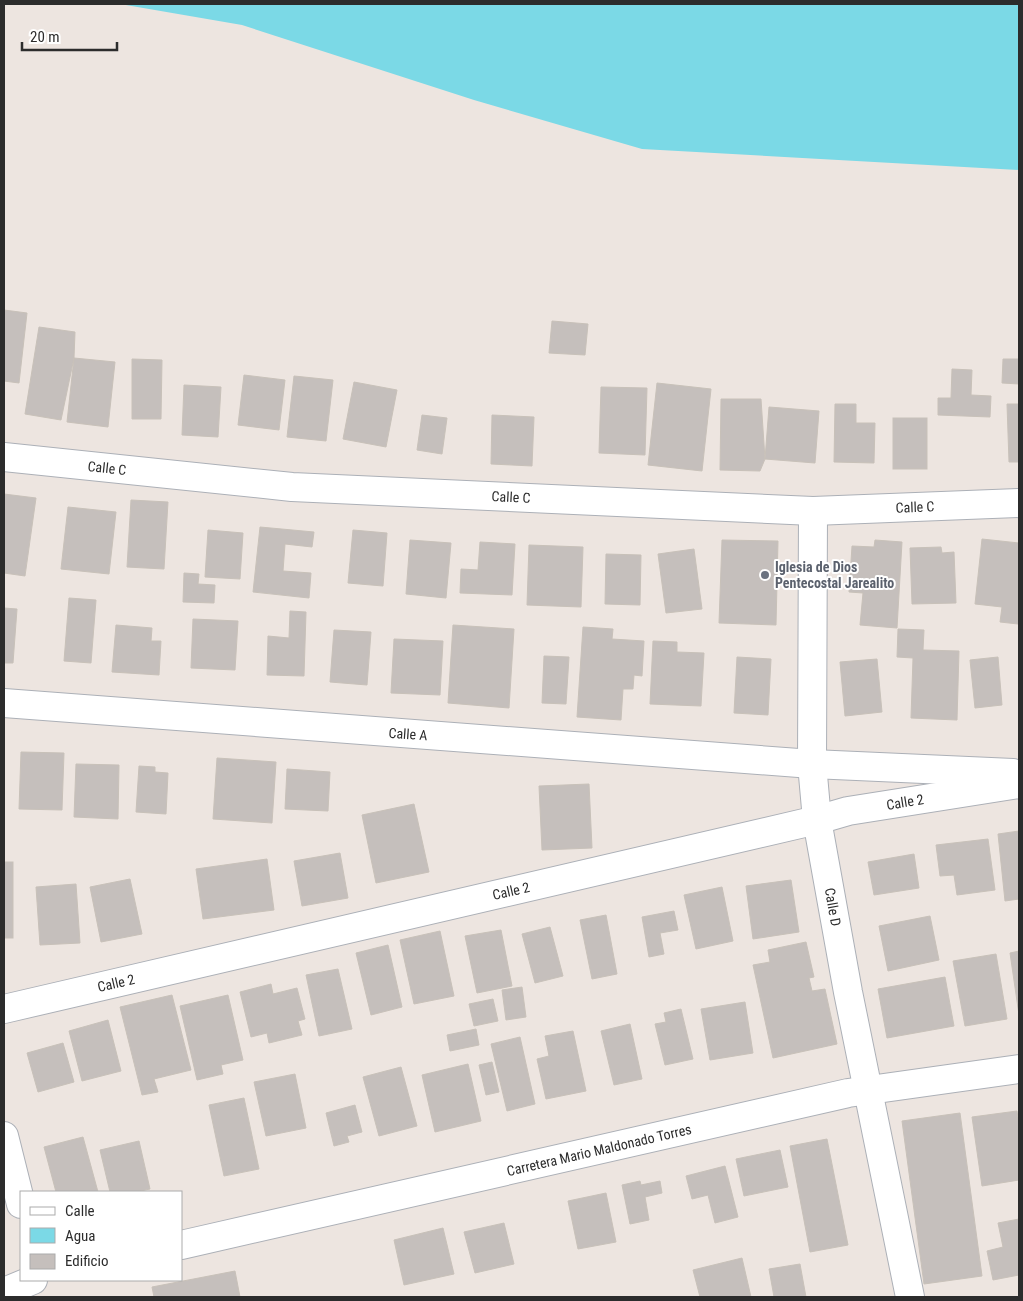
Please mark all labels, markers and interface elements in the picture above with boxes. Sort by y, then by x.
scale bar [22,20,118,52]
text: 20 m [30,28,60,46]
street label: Calle C [87,458,127,478]
street label: Calle C [491,488,531,506]
street label: Calle C [895,498,935,516]
place label: Iglesia de Dios Pentecostal Jarealito [775,559,894,591]
marker: Iglesia de Dios Pentecostal Jarealito [759,569,771,581]
street label: Calle A [388,725,428,743]
street label: Calle 2 [885,791,925,813]
street label: Calle 2 [491,879,531,903]
street label: Calle D [822,886,844,928]
street label: Calle 2 [96,971,136,995]
street label: Carretera Mario Maldonado Torres [505,1121,693,1179]
legend [20,1191,182,1281]
text: Calle [65,1202,95,1220]
text: Agua [65,1227,95,1245]
text: Edificio [65,1252,108,1270]

